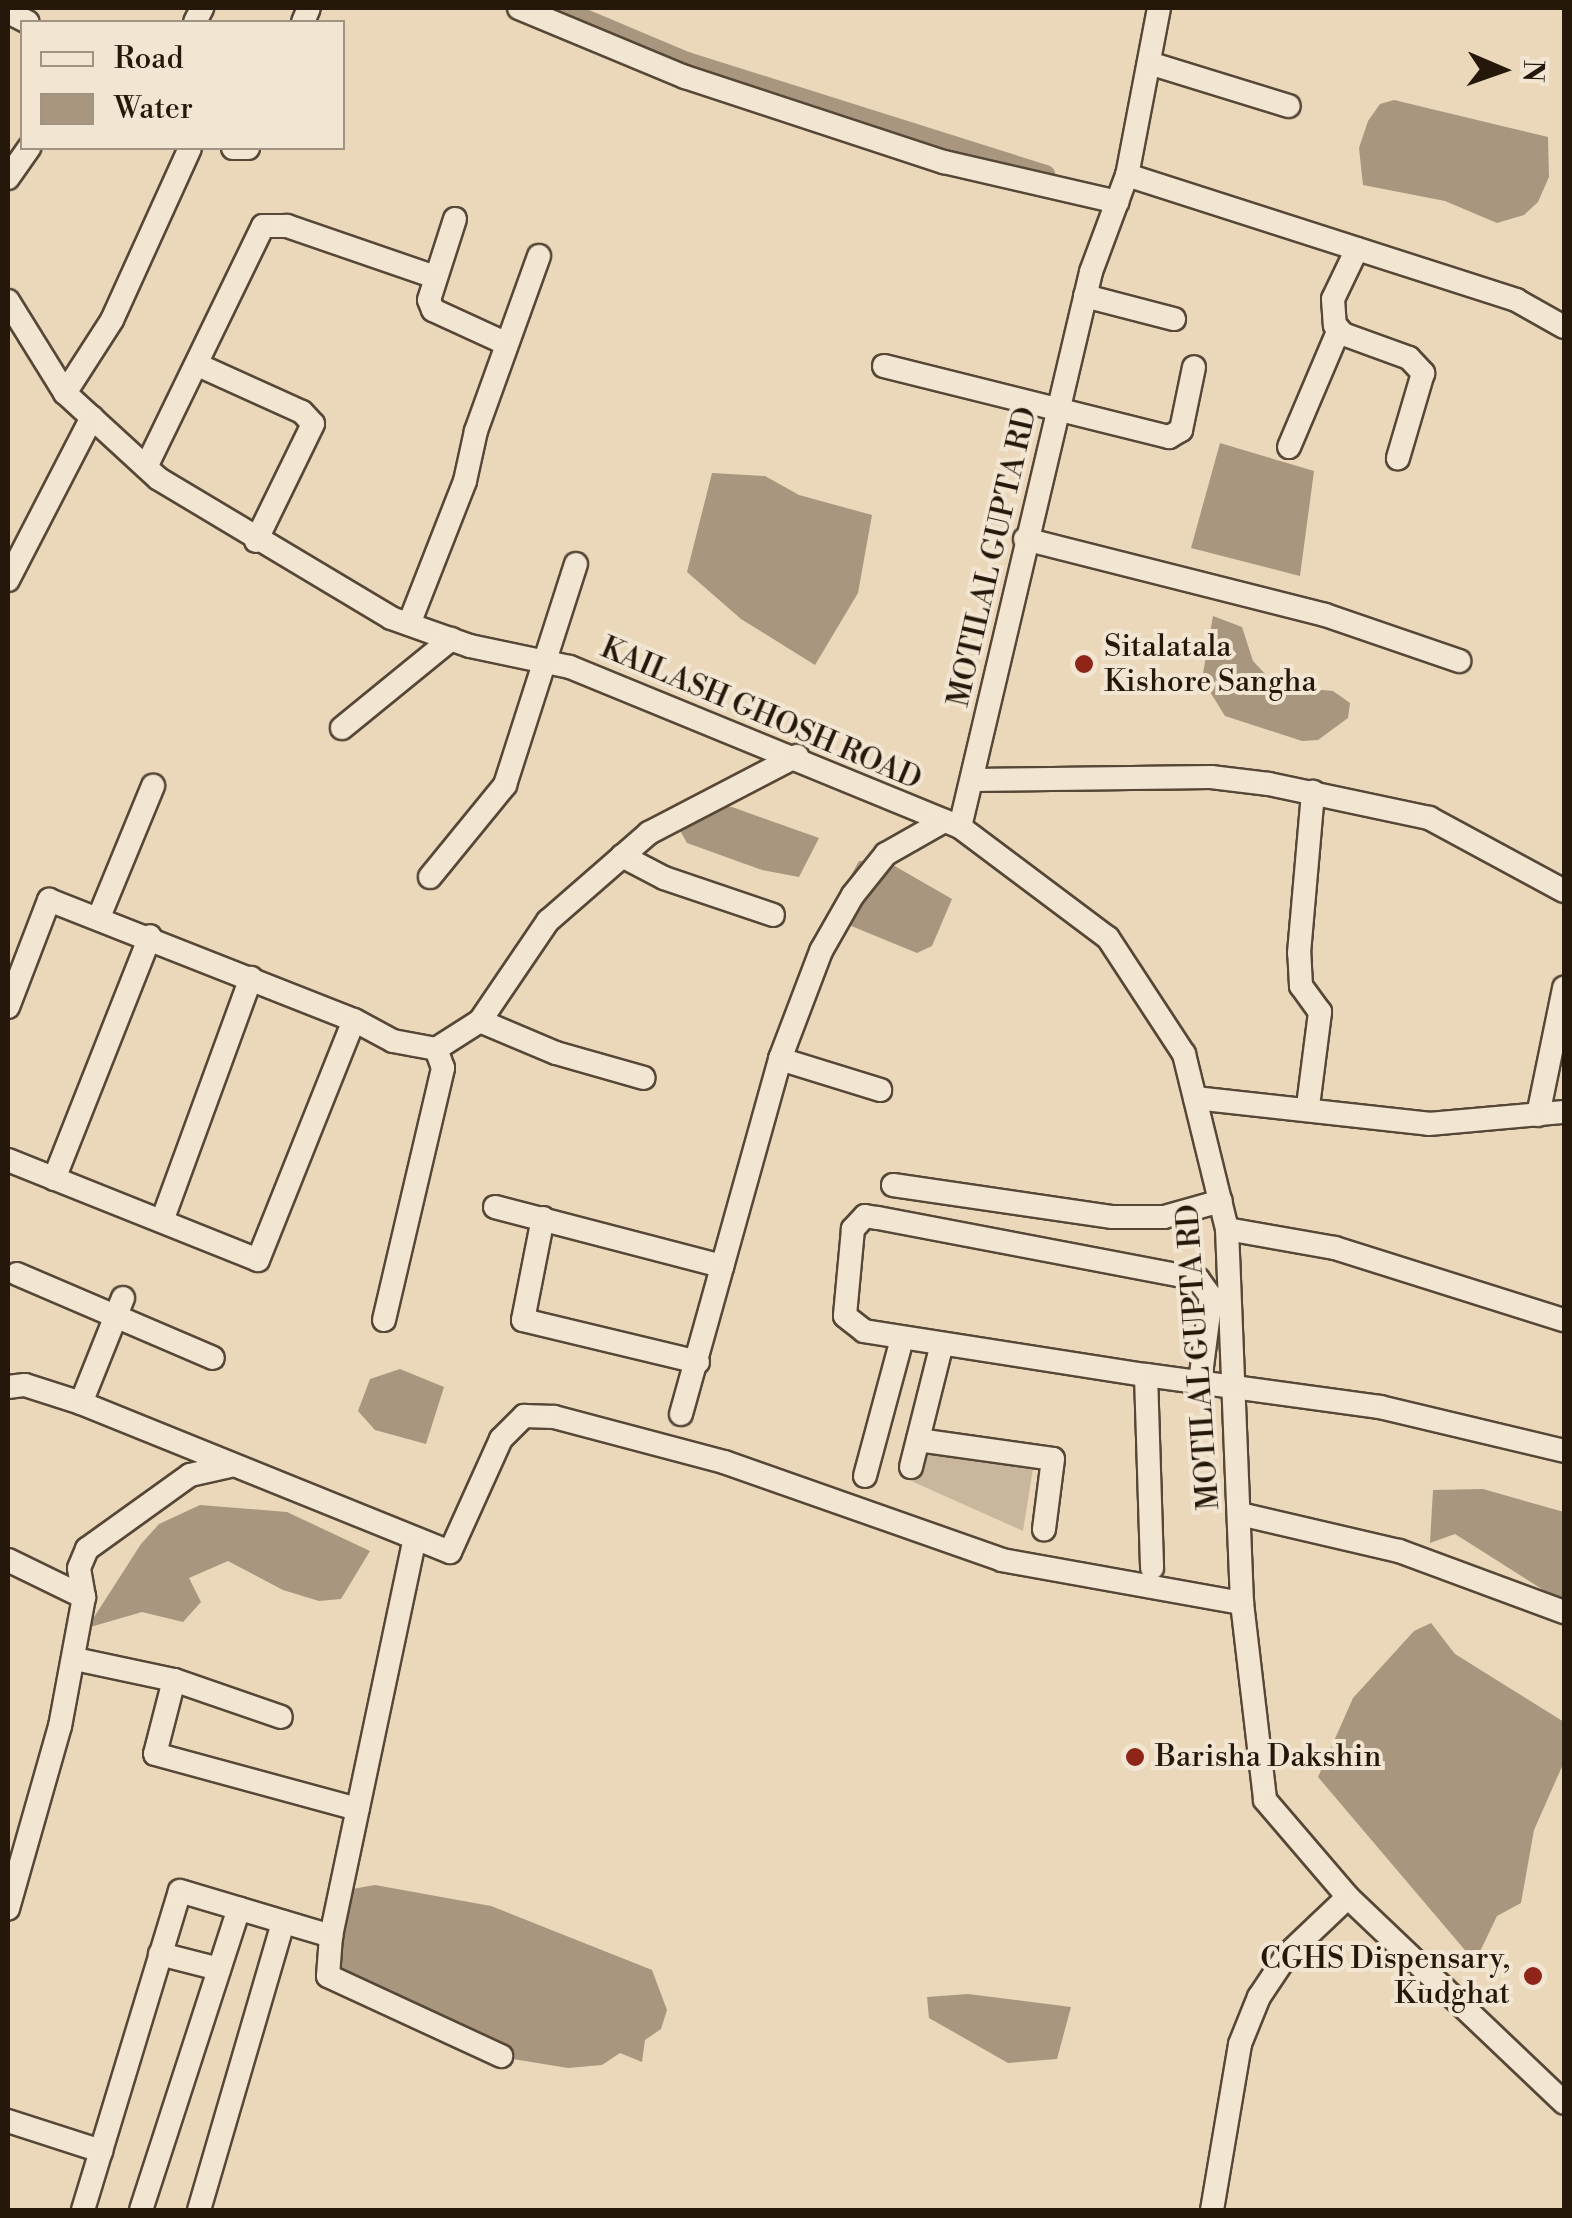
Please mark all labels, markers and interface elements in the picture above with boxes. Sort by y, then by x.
legend [20,20,345,150]
north arrow [1452,20,1552,120]
text: Road [114,40,184,78]
text: N [1515,59,1550,83]
text: Water [114,90,193,128]
street label: MOTILAL GUPTA RD [941,404,1045,710]
place label: Sitalatala Kishore Sangha [1104,629,1317,700]
street label: KAILASH GHOSH ROAD [595,630,927,798]
marker: Sitalatala Kishore Sangha [1073,653,1095,675]
street label: MOTILAL GUPTA RD [1170,1203,1228,1511]
place label: Barisha Dakshin [1155,1739,1381,1775]
marker: Barisha Dakshin [1124,1746,1146,1768]
place label: CGHS Dispensary, Kudghat [1260,1941,1510,2012]
marker: CGHS Dispensary, Kudghat [1520,1963,1546,1989]

